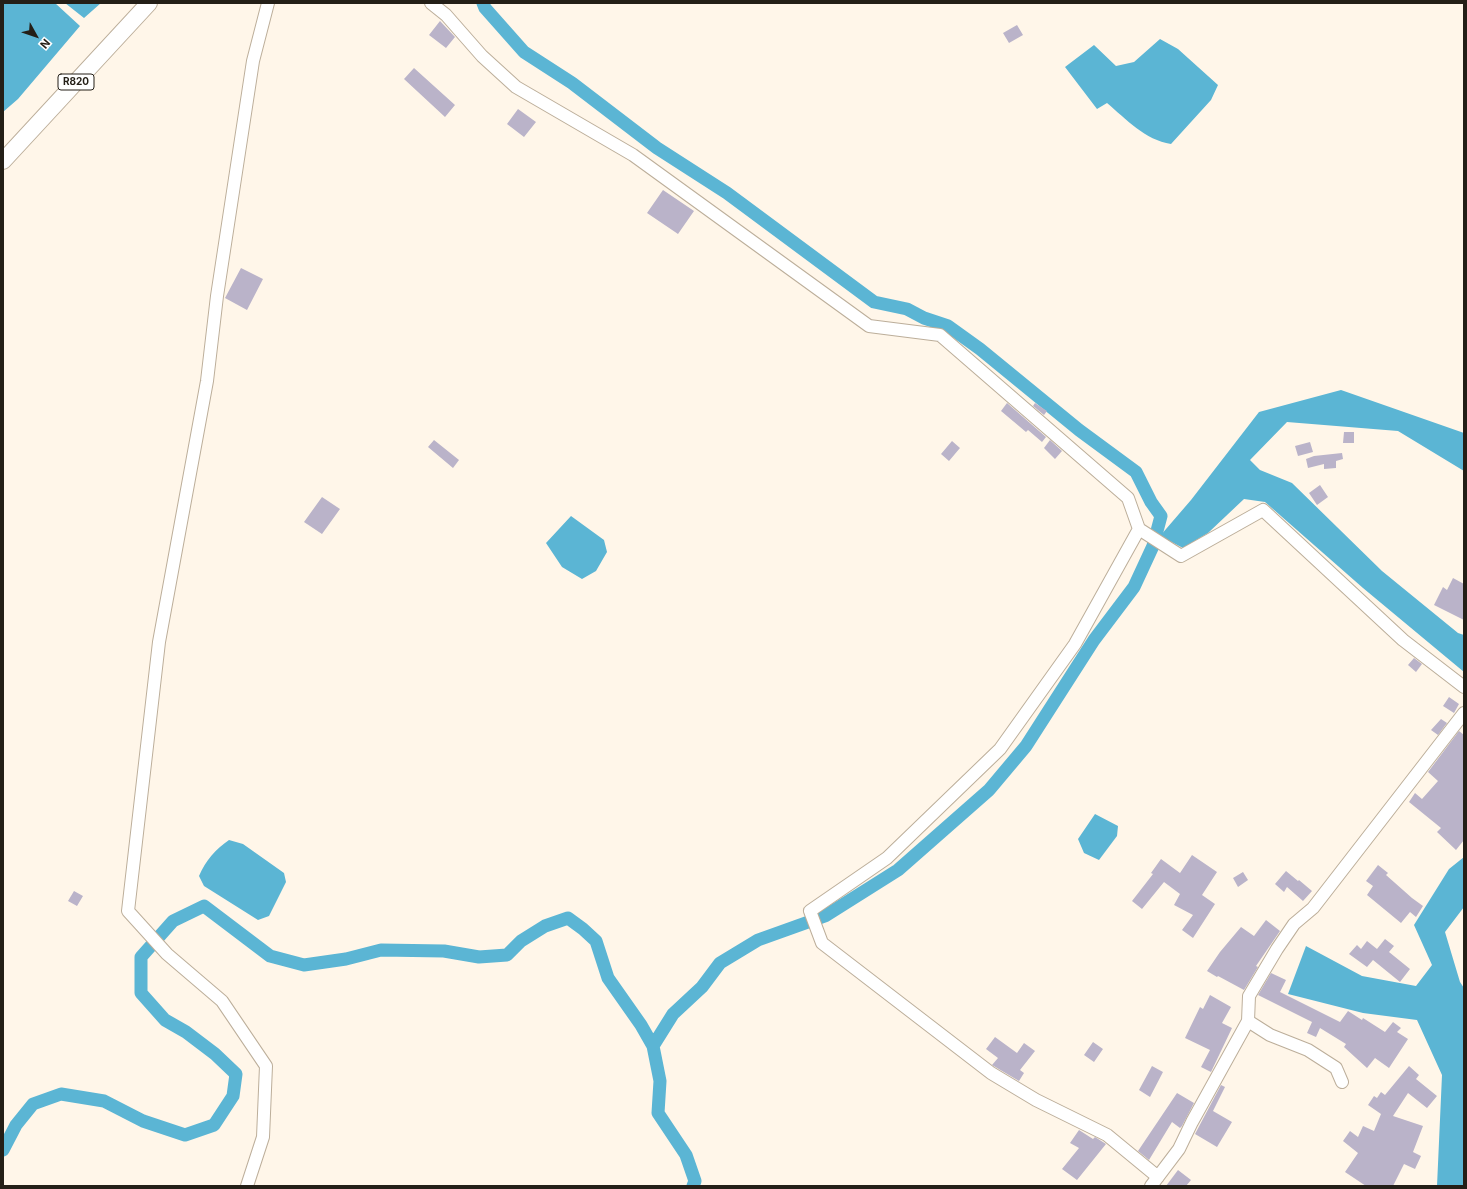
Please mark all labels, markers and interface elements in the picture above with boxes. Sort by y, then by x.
north arrow [16,16,56,56]
text: N [37,36,53,51]
road number: R820 [58,74,94,90]

